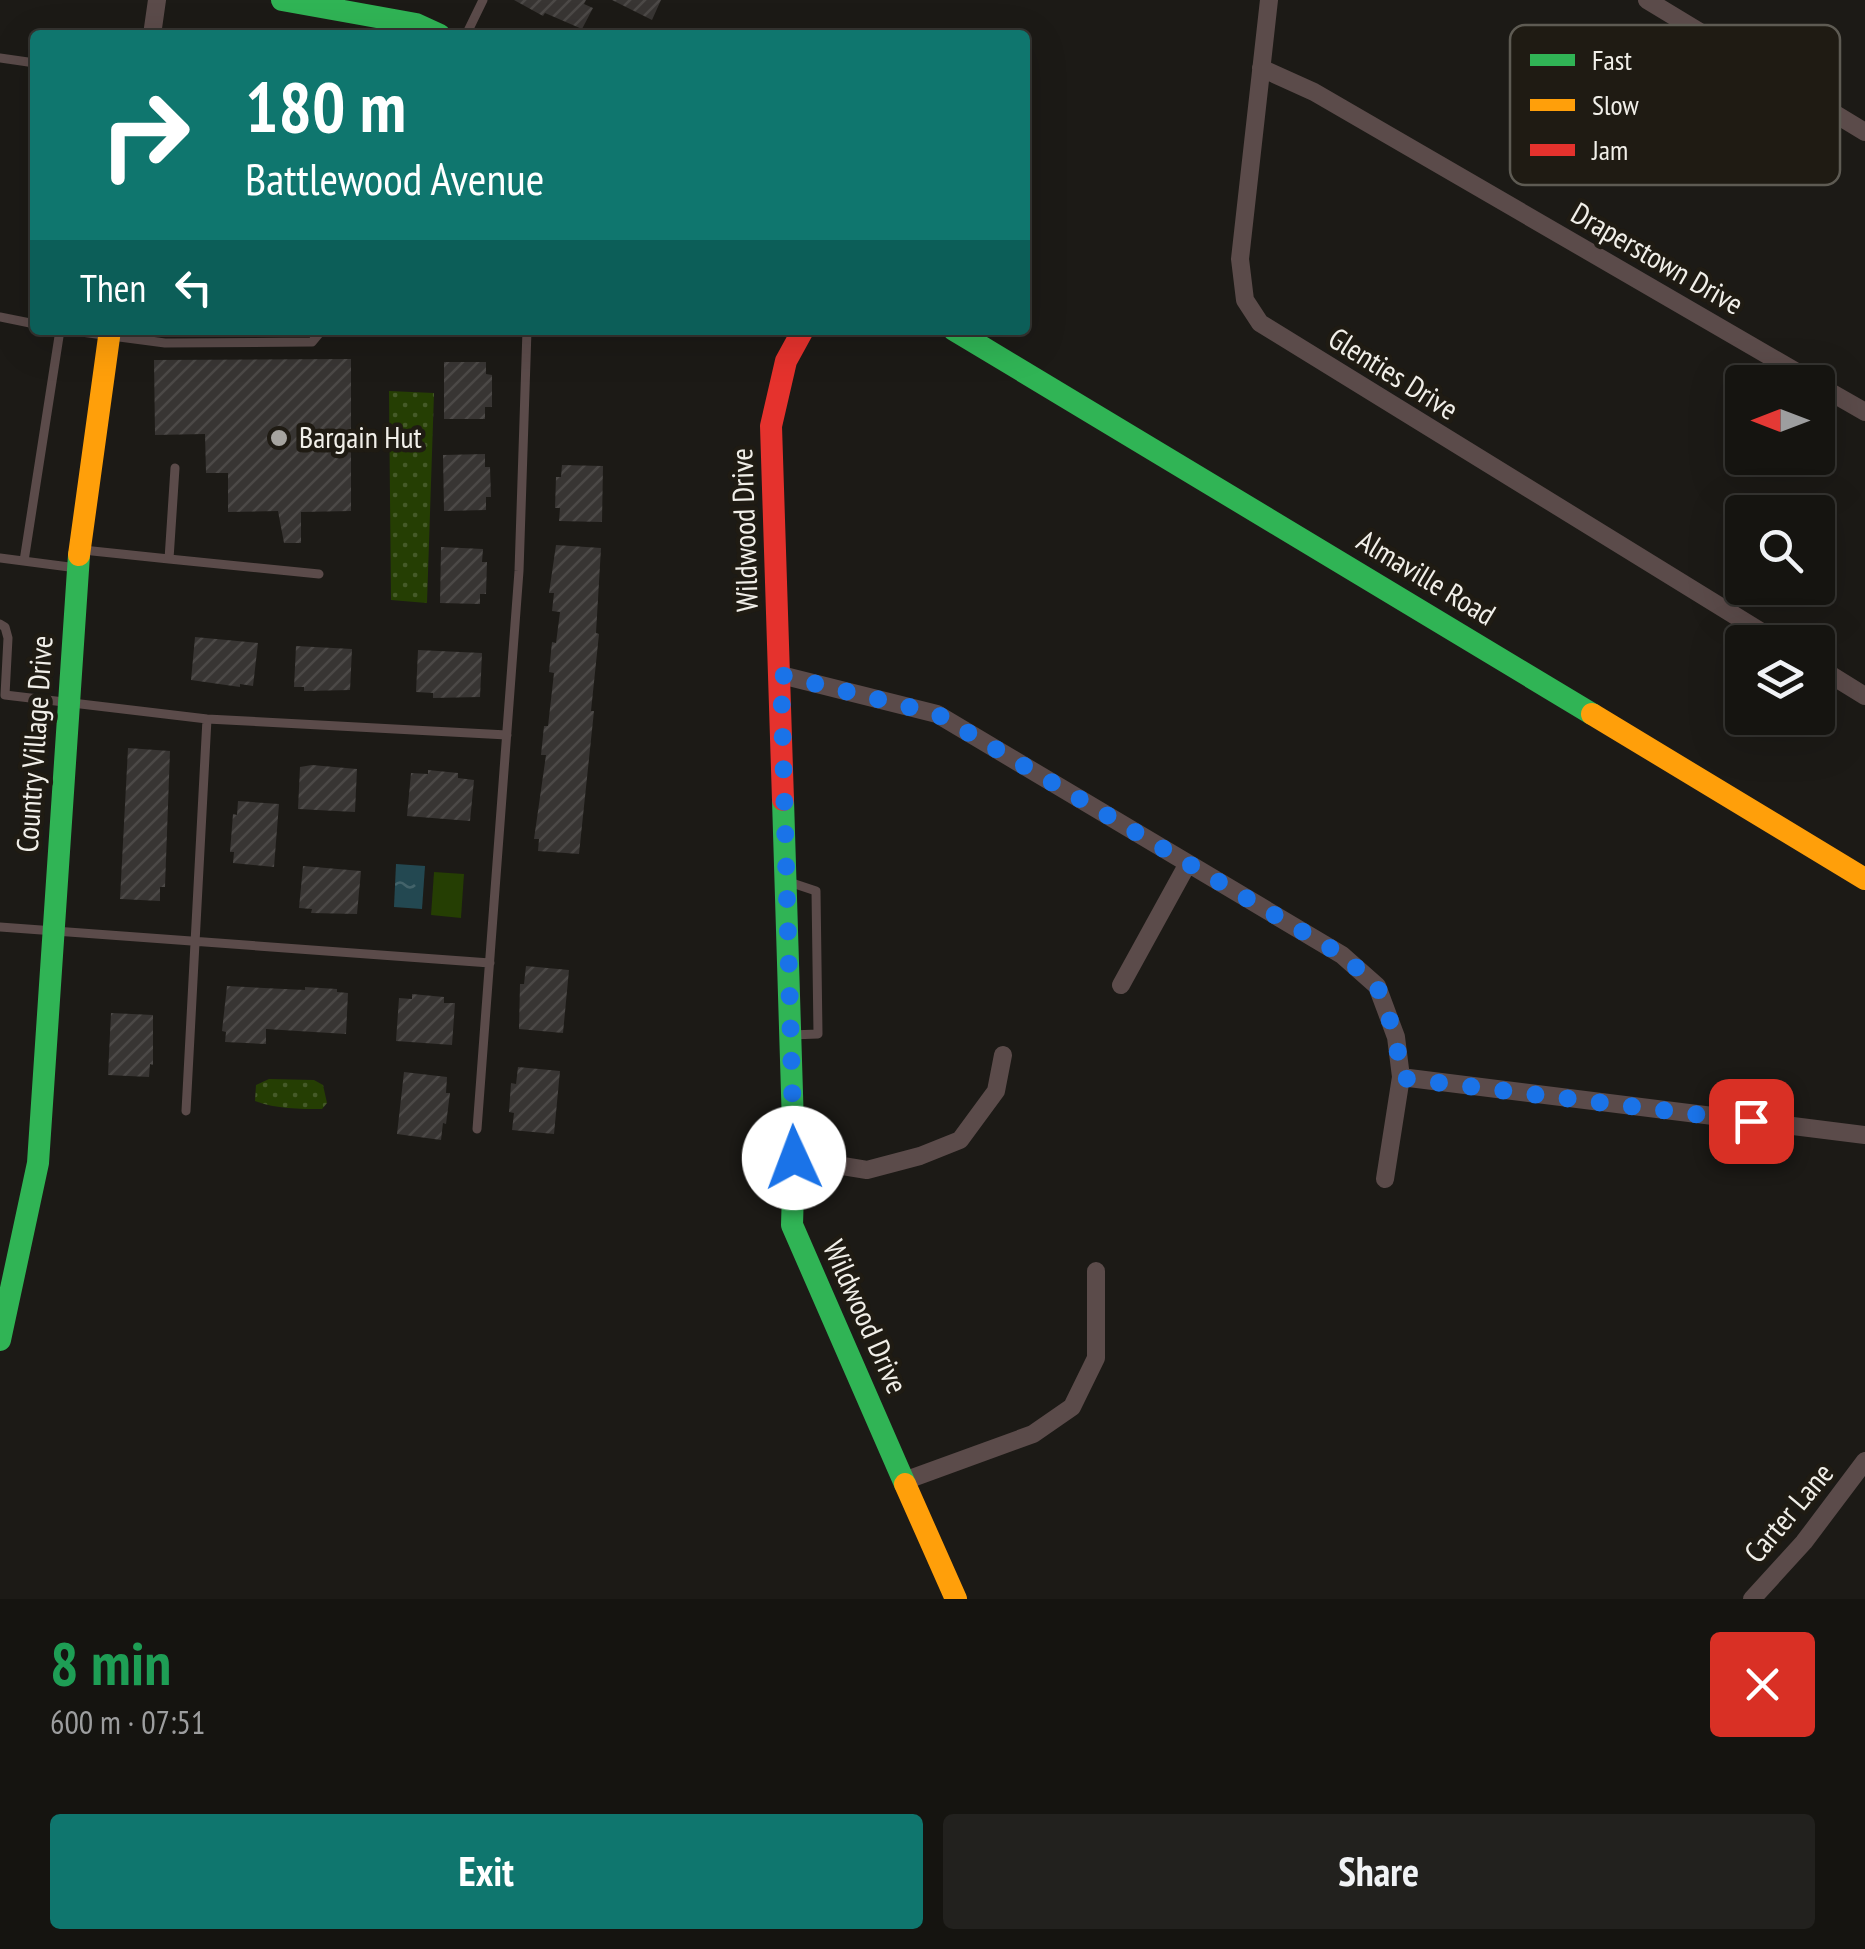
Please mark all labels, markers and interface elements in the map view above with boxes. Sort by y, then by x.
legend [1510,25,1840,185]
text: Fast [1592,41,1632,78]
text: 180 m [245,61,406,151]
icon: right [80,70,210,200]
text: Slow [1592,86,1639,123]
text: Jam [1591,131,1628,168]
text: Battlewood Avenue [245,149,544,207]
street label: Draperstown Drive [1565,193,1751,323]
icon: left [166,260,221,315]
text: Then [80,263,146,312]
street label: Glenties Drive [1322,318,1466,428]
north arrow [1725,365,1835,475]
map controls [1725,365,1835,735]
place label: Bargain Hut [299,417,422,456]
marker: Bargain Hut [268,427,290,449]
street label: Wildwood Drive [721,447,766,613]
button: search [1725,495,1835,605]
street label: Almaville Road [1350,520,1503,633]
button: layers [1725,625,1835,735]
street label: Country Village Drive [6,634,61,854]
pin [1709,1079,1794,1164]
icon: arrive [1724,1094,1779,1149]
position arrow [742,1106,846,1210]
street label: Wildwood Drive [815,1234,918,1399]
street label: Carter Lane [1735,1454,1841,1570]
text: 8 min [50,1624,171,1702]
button: close [1710,1632,1815,1737]
text: 600 m · 07:51 [50,1701,205,1743]
button: Exit [50,1814,923,1929]
button: Share [943,1814,1815,1929]

